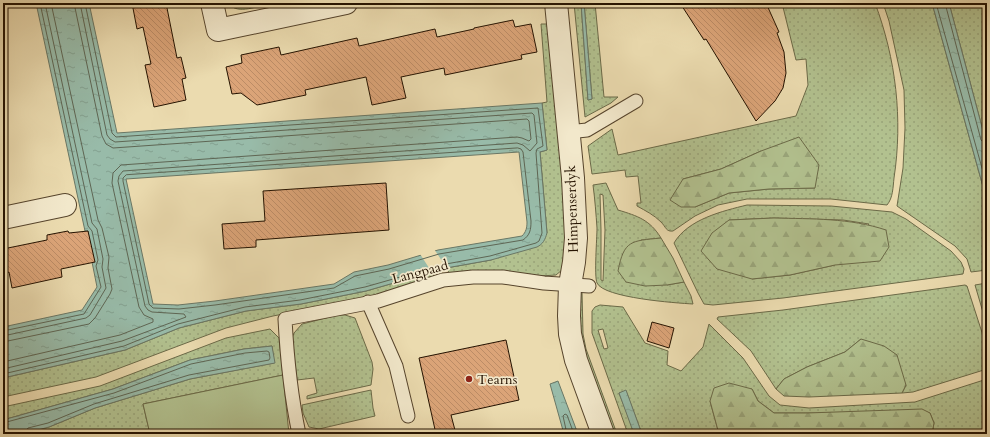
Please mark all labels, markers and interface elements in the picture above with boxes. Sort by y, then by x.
street label: Himpenserdyk [561,164,583,253]
street label: Langpaad [390,255,451,289]
place label: Tearns [477,370,518,389]
marker: Tearns [464,374,474,384]

